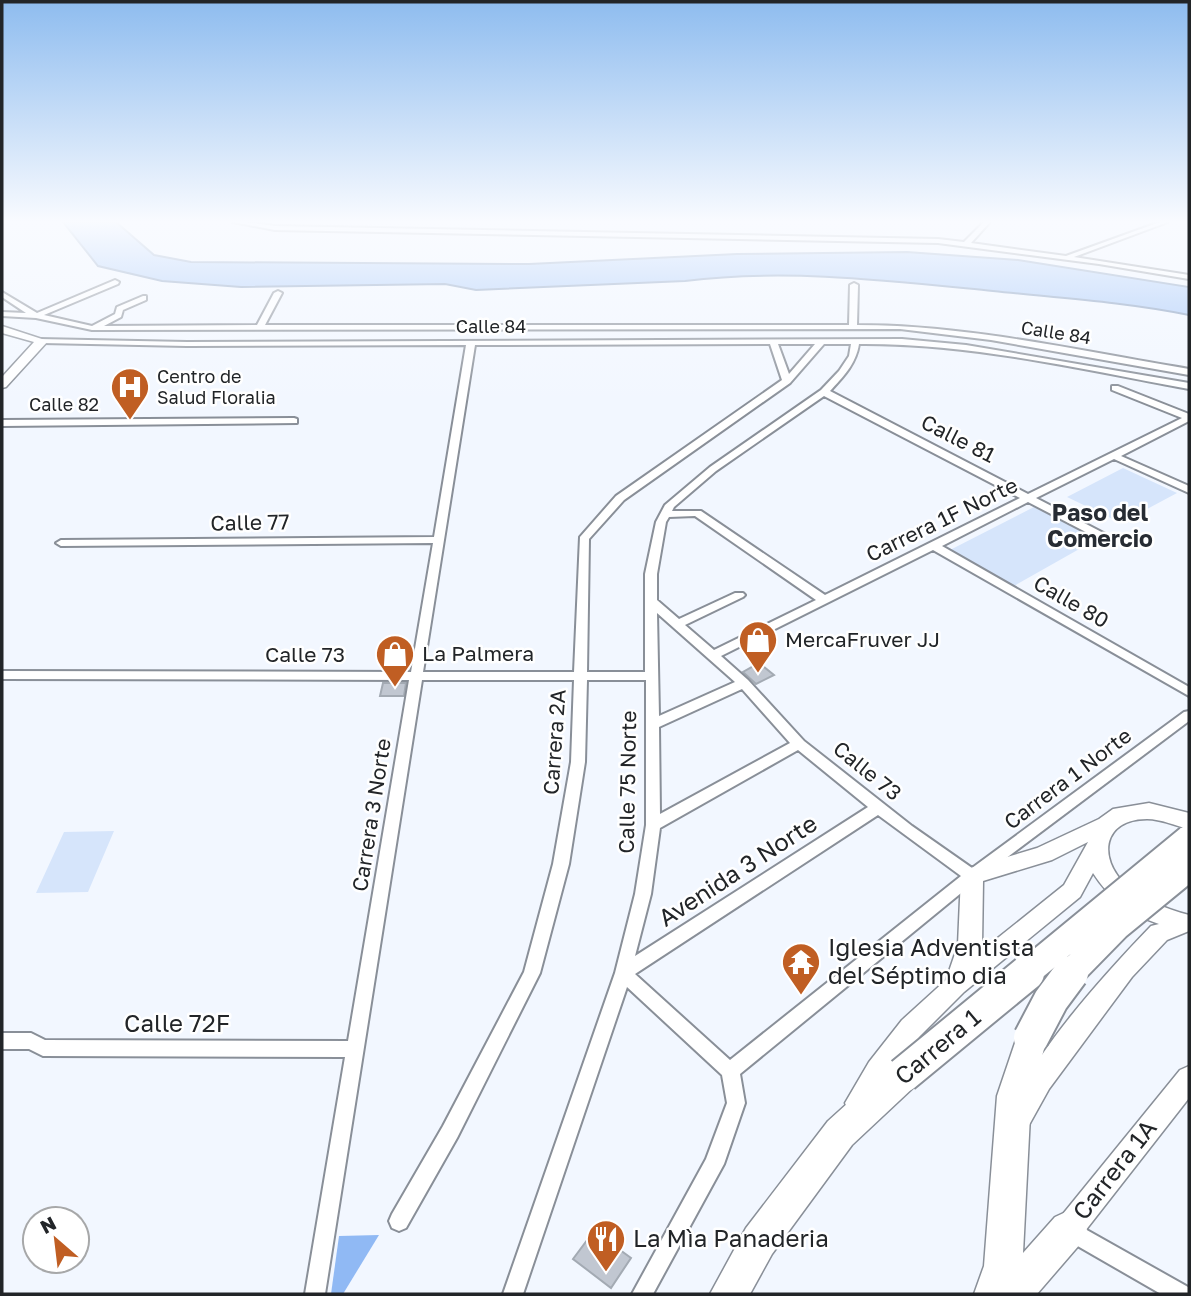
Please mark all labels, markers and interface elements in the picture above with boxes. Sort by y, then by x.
street label: Calle 84 [456,315,526,337]
street label: Calle 84 [1020,316,1093,348]
place label: Centro de Salud Floralia [157,365,276,408]
hospital icon: Centro de Salud Floralia [109,366,151,421]
street label: Calle 82 [29,393,99,415]
street label: Calle 81 [917,408,1000,468]
street label: Carrera 1F Norte [862,471,1022,567]
district label: Paso del Comercio [1047,498,1153,552]
street label: Calle 77 [210,508,290,536]
street label: Calle 80 [1029,569,1114,633]
shop icon: MercaFruver JJ [737,619,779,674]
place label: MercaFruver JJ [785,626,940,652]
shop icon: La Palmera [374,633,416,688]
place label: La Palmera [422,640,534,666]
street label: Calle 73 [265,641,345,667]
street label: Carrera 2A [537,688,571,796]
street label: Calle 75 Norte [613,710,641,854]
street label: Carrera 1 Norte [999,722,1136,835]
street label: Calle 73 [828,735,907,806]
street label: Carrera 3 Norte [346,736,396,893]
street label: Avenida 3 Norte [653,808,822,932]
place label: Iglesia Adventista del Séptimo dia [828,932,1034,989]
temple icon: Iglesia Adventista del Séptimo dia [780,941,822,996]
street label: Carrera 1 [888,1002,986,1090]
street label: Calle 72F [124,1008,230,1037]
street label: Carrera 1A [1066,1113,1162,1225]
north arrow [21,1205,91,1275]
text: N [36,1211,60,1238]
restaurant icon: La Mìa Panaderia [585,1218,627,1273]
place label: La Mìa Panaderia [633,1223,829,1252]

